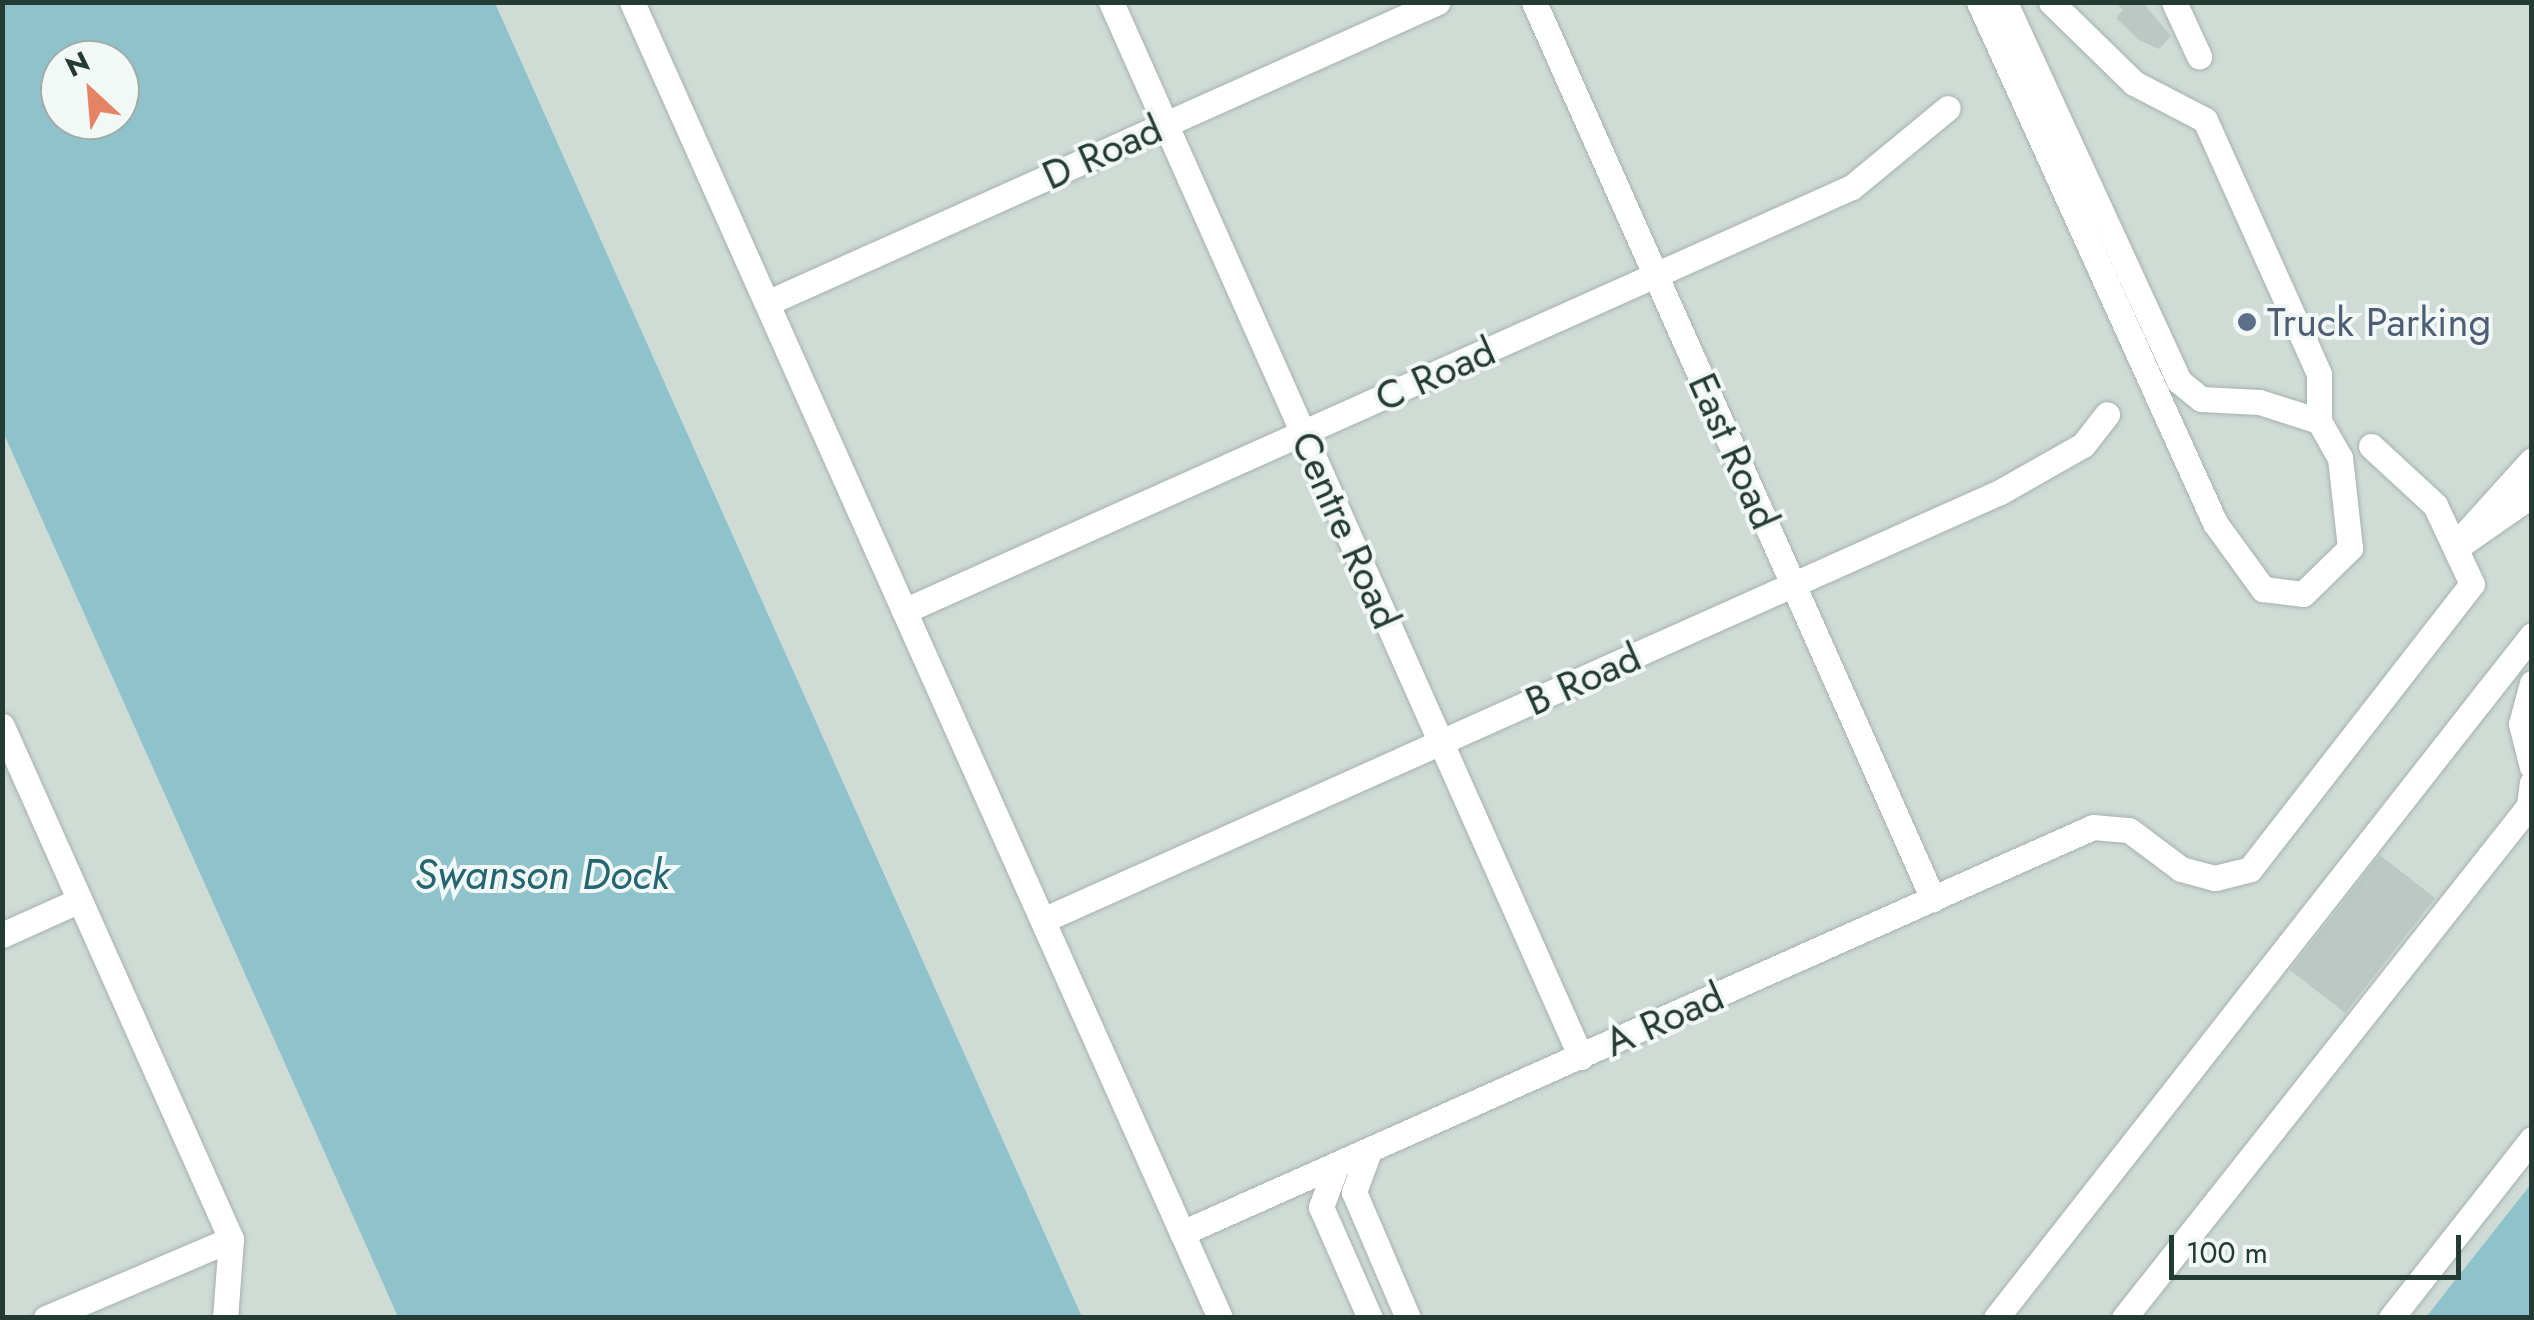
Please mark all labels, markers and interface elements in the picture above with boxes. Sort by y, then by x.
north arrow [40,40,140,140]
text: N [59,41,96,88]
street label: D Road [1035,105,1169,199]
place label: Truck Parking [2267,298,2491,346]
marker: Truck Parking [2236,311,2258,333]
street label: C Road [1368,327,1502,421]
street label: East Road [1678,366,1790,536]
street label: Centre Road [1281,424,1411,636]
street label: B Road [1518,633,1648,725]
water label: Swanson Dock [415,850,669,900]
street label: A Road [1597,972,1731,1066]
scale bar [2174,1215,2466,1277]
text: 100 m [2186,1231,2268,1274]

